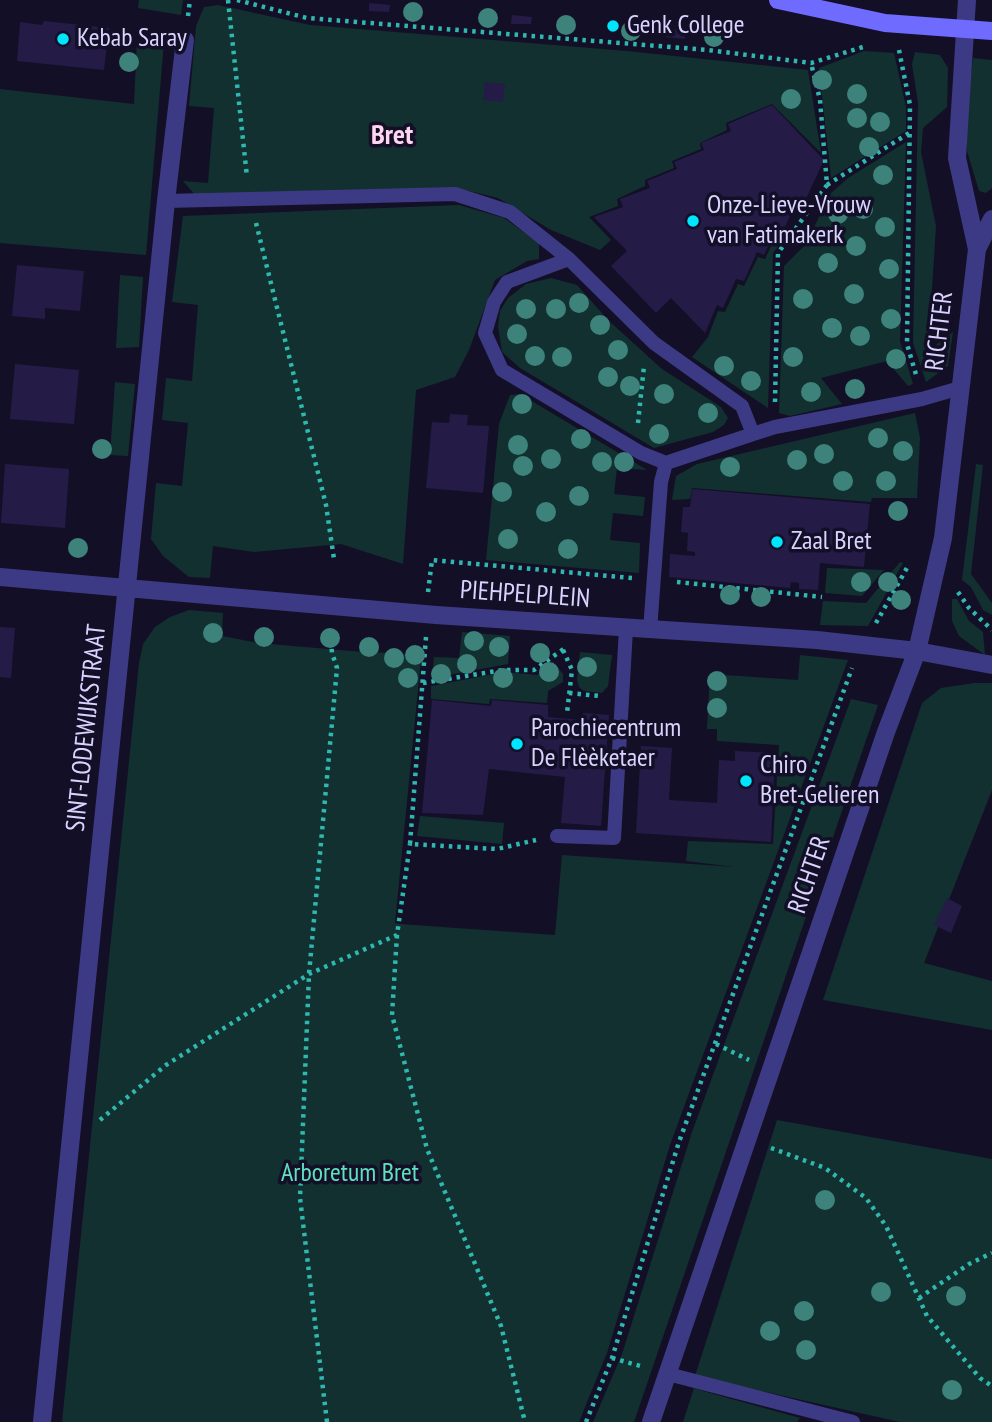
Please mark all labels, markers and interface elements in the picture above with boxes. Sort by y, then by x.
place label: Genk College [627,10,745,42]
marker: Genk College [605,18,621,34]
place label: Kebab Saray [77,23,187,55]
marker: Kebab Saray [55,31,71,47]
district label: Bret [371,119,413,153]
place label: Onze-Lieve-Vrouw van Fatimakerk [707,190,871,252]
marker: Onze-Lieve-Vrouw van Fatimakerk [685,213,701,229]
street label: RICHTER [920,290,960,372]
place label: Zaal Bret [791,526,872,558]
marker: Zaal Bret [769,534,785,550]
street label: PIEHPELPLEIN [459,575,591,615]
street label: SINT-LODEWIJKSTRAAT [61,623,113,833]
place label: Parochiecentrum De Flèèketaer [531,713,681,774]
marker: Parochiecentrum De Flèèketaer [509,736,525,752]
place label: Chiro Bret-Gelieren [760,750,879,812]
marker: Chiro Bret-Gelieren [738,773,754,789]
street label: RICHTER [782,832,838,918]
park label: Arboretum Bret [281,1158,419,1190]

